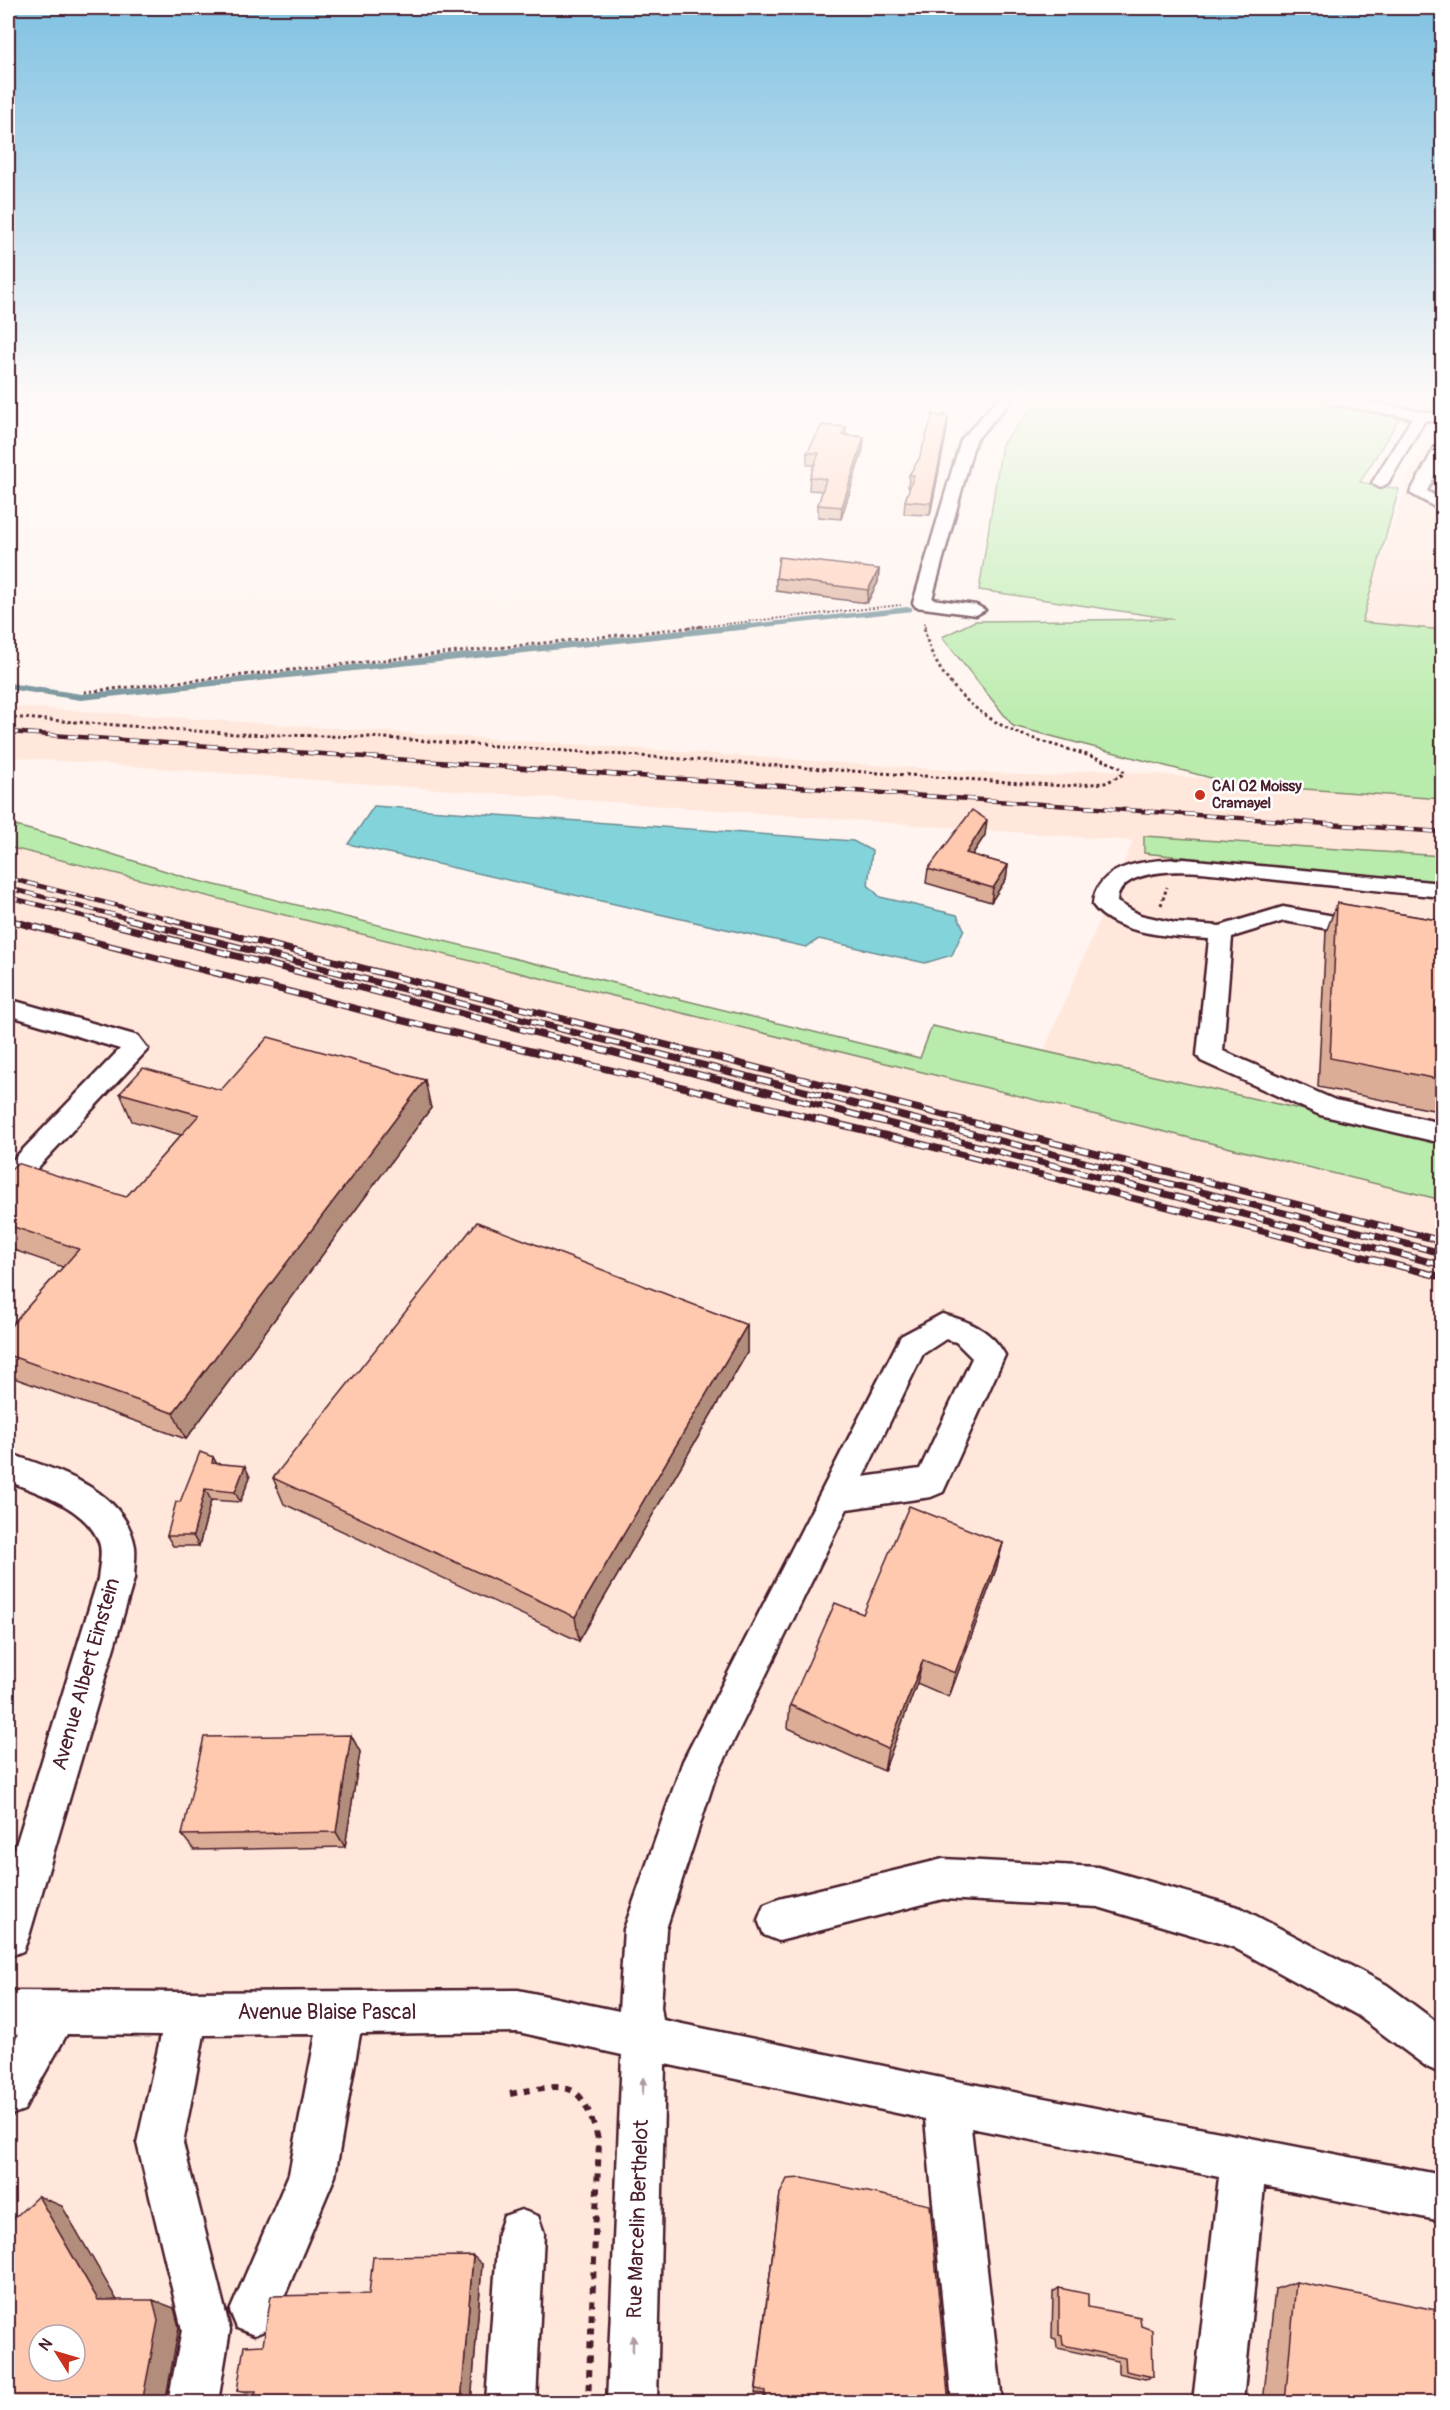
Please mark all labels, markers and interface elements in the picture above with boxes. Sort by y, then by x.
place label: CAI 02 Moissy Cramayel [1212,777,1302,813]
marker: CAI 02 Moissy Cramayel [1193,788,1207,802]
street label: Avenue Albert Einstein [46,1575,126,1773]
street label: Avenue Blaise Pascal [237,1999,417,2026]
one-way arrow [638,2077,647,2096]
street label: Rue Marcelin Berthelot [621,2118,655,2319]
north arrow [27,2323,87,2383]
text: N [35,2334,57,2355]
one-way arrow [628,2335,638,2354]

